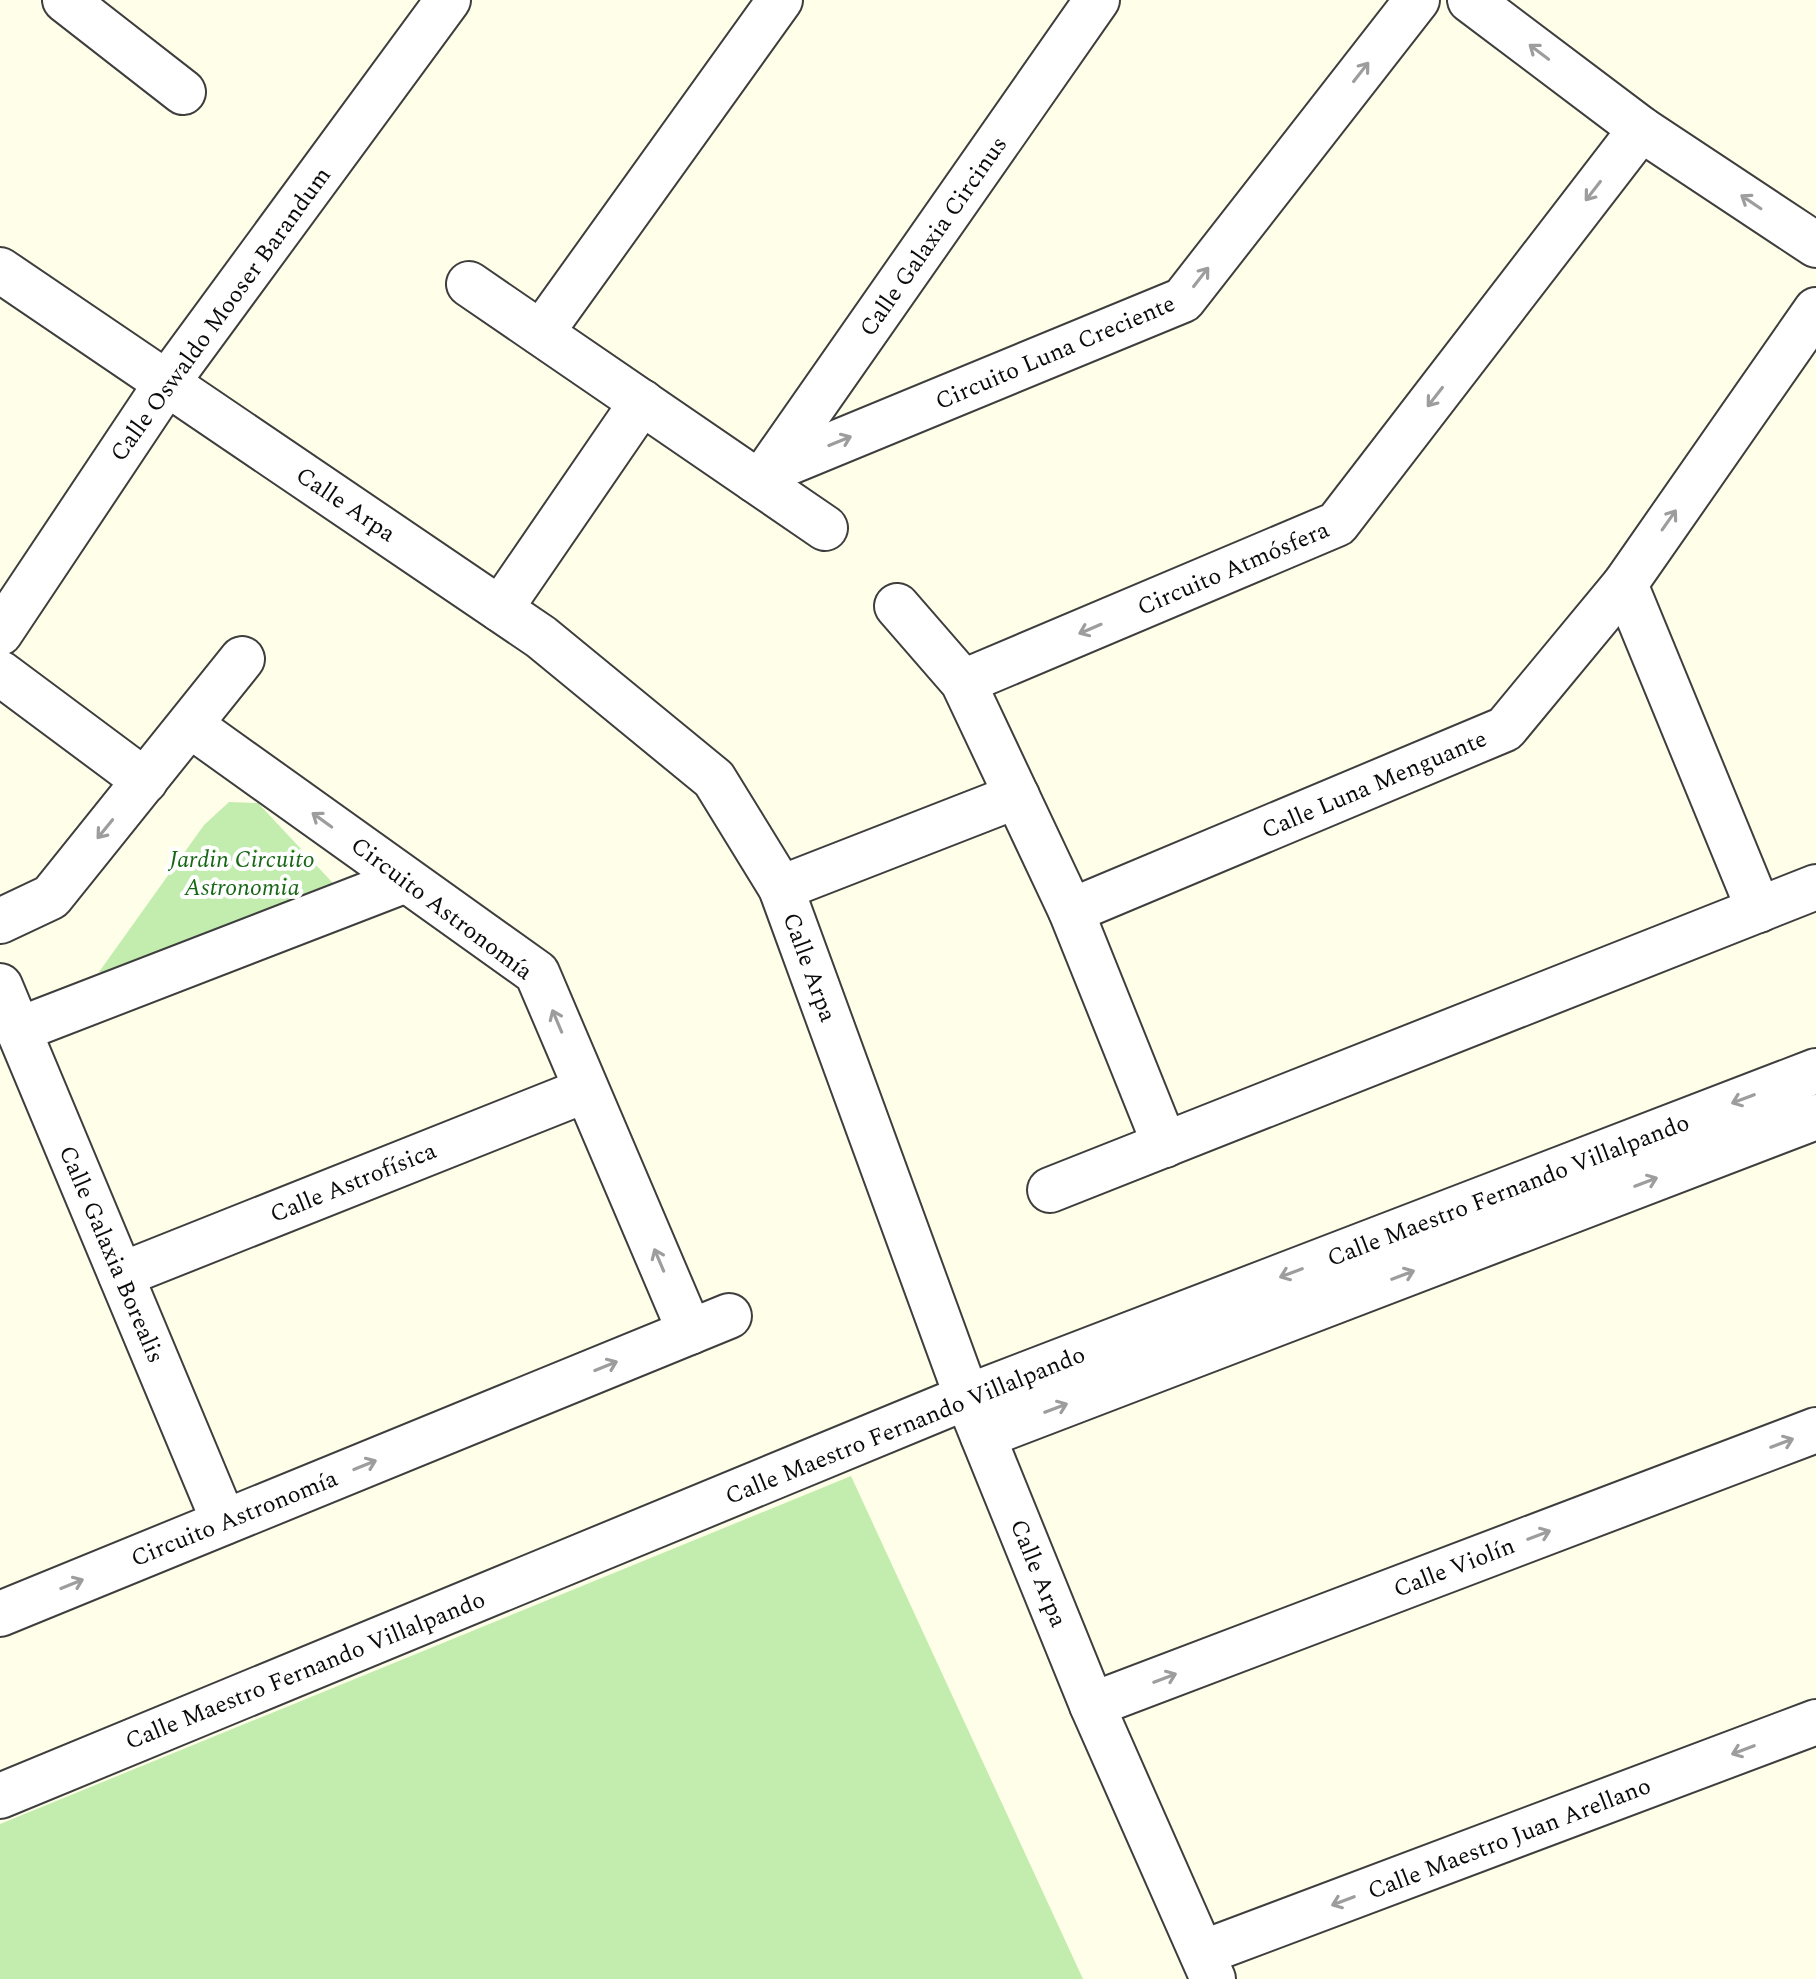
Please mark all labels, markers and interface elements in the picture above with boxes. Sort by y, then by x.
one-way arrow [1529,44,1550,61]
one-way arrow [1352,62,1369,83]
street label: Calle Galaxia Circinus [851,129,1017,344]
street label: Calle Oswaldo Mooser Barandum [101,160,340,469]
one-way arrow [1584,180,1602,201]
one-way arrow [1740,194,1763,210]
one-way arrow [1192,267,1209,288]
street label: Circuito Luna Creciente [930,286,1181,420]
one-way arrow [1426,386,1443,407]
one-way arrow [827,433,852,448]
street label: Calle Arpa [288,458,403,552]
one-way arrow [1661,510,1677,532]
street label: Circuito Atmósfera [1132,512,1335,626]
one-way arrow [1078,622,1103,637]
street label: Calle Luna Menguante [1256,721,1493,849]
one-way arrow [312,812,333,829]
one-way arrow [97,819,115,840]
street label: Circuito Astronomía [343,828,540,990]
park label: Jardin Circuito Astronomia [167,842,315,906]
street label: Calle Arpa [773,908,846,1027]
one-way arrow [549,1009,564,1034]
one-way arrow [1731,1093,1756,1107]
street label: Calle Maestro Fernando Villalpando [1322,1105,1695,1277]
street label: Calle Astrofísica [265,1133,442,1233]
street label: Calle Galaxia Borealis [49,1140,173,1369]
one-way arrow [1633,1174,1658,1188]
one-way arrow [650,1248,665,1273]
one-way arrow [1279,1267,1304,1281]
one-way arrow [1390,1267,1415,1281]
street label: Calle Maestro Fernando Villalpando [720,1337,1091,1515]
one-way arrow [593,1358,617,1373]
one-way arrow [1043,1400,1068,1414]
one-way arrow [1769,1435,1793,1449]
one-way arrow [352,1456,377,1471]
street label: Circuito Astronomía [126,1461,343,1577]
street label: Calle Arpa [1000,1514,1076,1633]
one-way arrow [1526,1527,1550,1541]
street label: Calle Violín [1388,1528,1520,1608]
one-way arrow [59,1576,84,1590]
street label: Calle Maestro Fernando Villalpando [120,1582,491,1760]
one-way arrow [1152,1670,1177,1684]
one-way arrow [1731,1743,1756,1758]
street label: Calle Maestro Juan Arellano [1363,1768,1656,1910]
one-way arrow [1330,1894,1355,1909]

